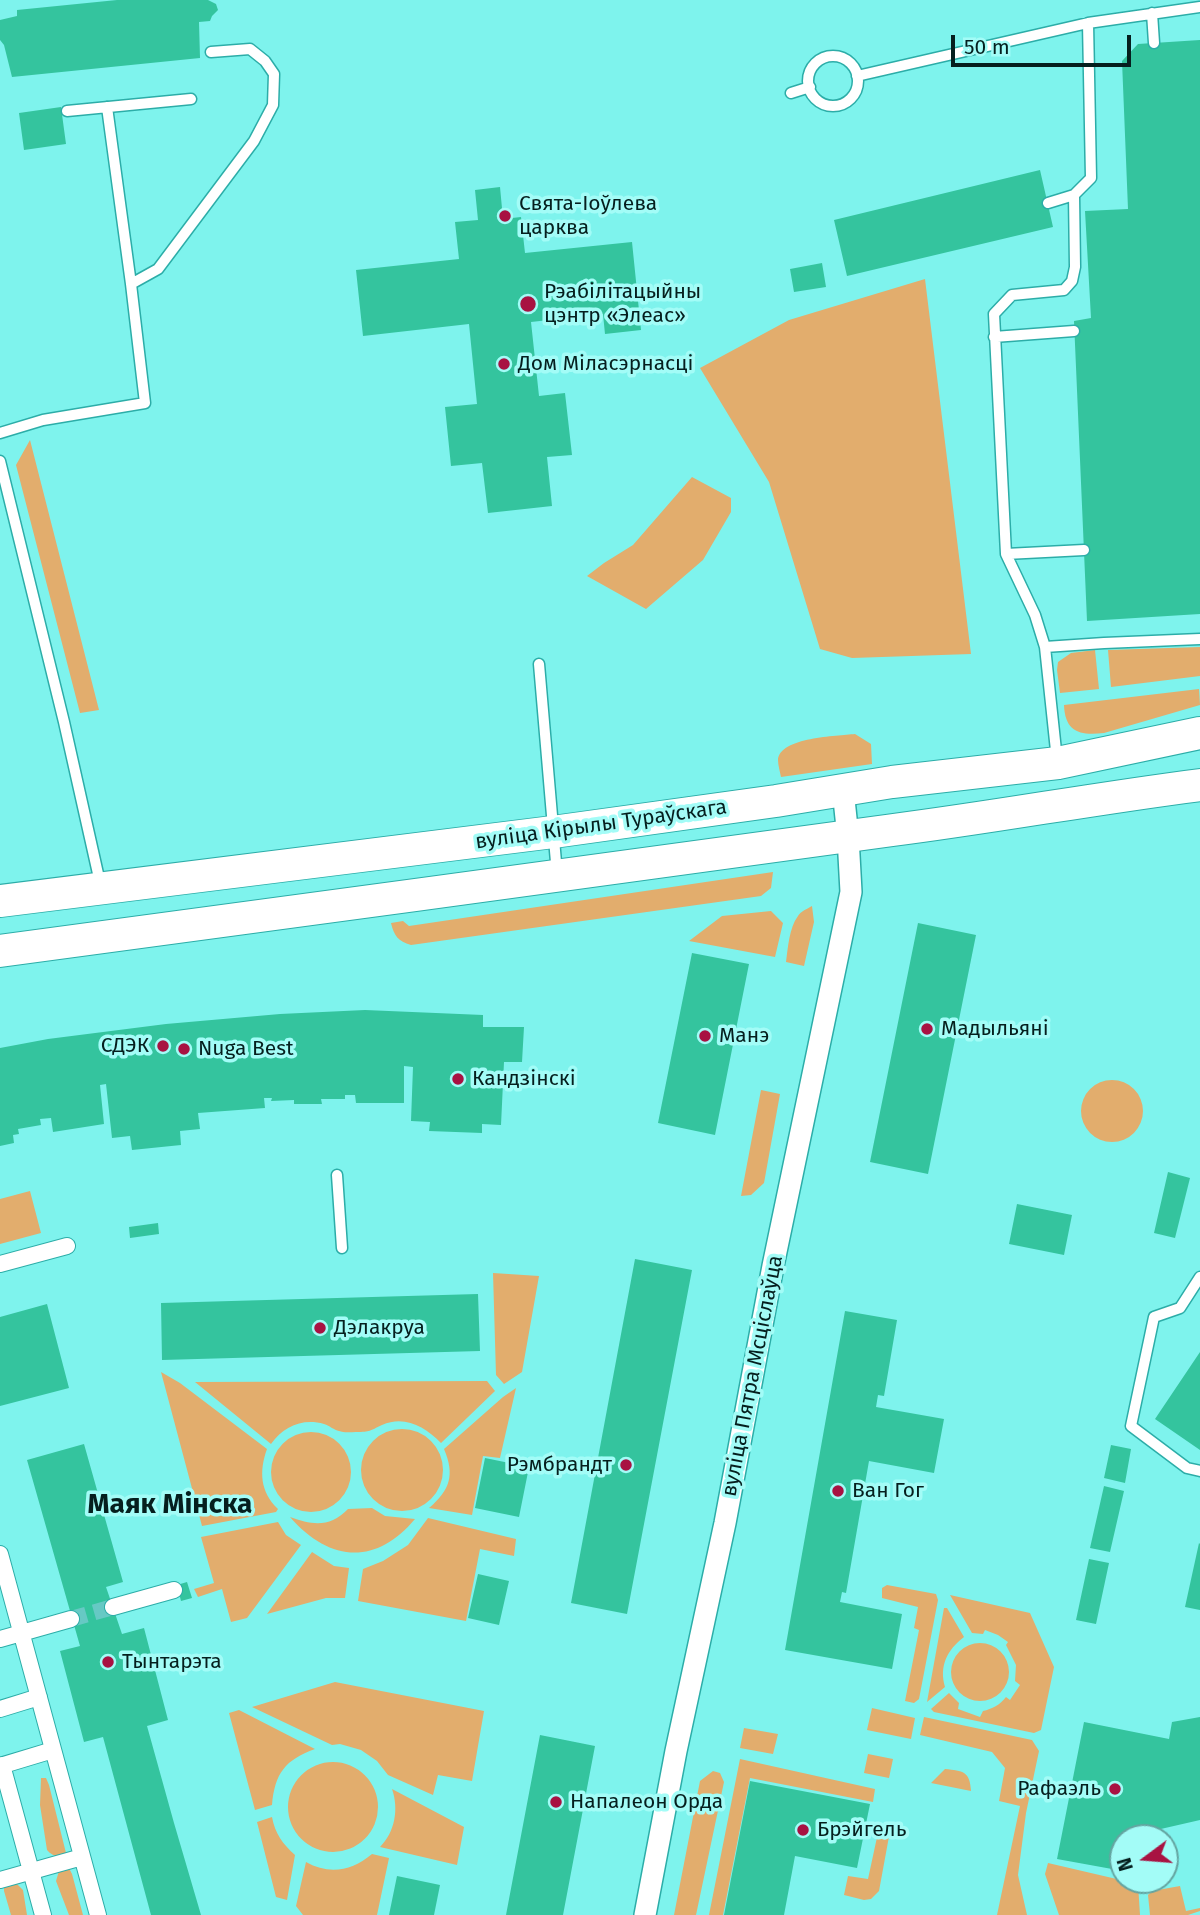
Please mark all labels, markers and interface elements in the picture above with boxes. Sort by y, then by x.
scale bar [955,21,1135,65]
text: 50 m [964,34,1010,60]
place label: Свята-Іоўлева царква [519,191,657,241]
marker: Свята-Іоўлева царква [497,208,513,224]
place label: Рэабілітацыйны цэнтр «Элеас» [544,279,701,329]
marker: Рэабілітацыйны цэнтр «Элеас» [518,294,538,314]
place label: Дом Міласэрнасці [518,351,693,377]
marker: Дом Міласэрнасці [496,356,512,372]
street label: вуліца Кірылы Тураўскага [474,795,728,855]
place label: Мадыльяні [941,1016,1049,1042]
marker: Мадыльяні [919,1021,935,1037]
place label: Манэ [719,1023,769,1049]
marker: Манэ [697,1028,713,1044]
place label: СДЭК [101,1033,149,1059]
place label: Nuga Best [198,1036,294,1062]
marker: СДЭК [155,1038,171,1054]
marker: Nuga Best [176,1041,192,1057]
place label: Кандзінскі [472,1066,576,1092]
marker: Кандзінскі [450,1071,466,1087]
street label: вуліца Пятра Мсціслаўца [717,1253,789,1499]
place label: Дэлакруа [334,1315,425,1341]
marker: Дэлакруа [312,1320,328,1336]
place label: Рэмбрандт [507,1452,612,1478]
marker: Рэмбрандт [618,1457,634,1473]
place label: Ван Гог [852,1478,924,1504]
marker: Ван Гог [830,1483,846,1499]
district label: Маяк Мінска [88,1488,252,1522]
place label: Тынтарэта [122,1649,222,1675]
marker: Тынтарэта [100,1654,116,1670]
place label: Рафаэль [1017,1776,1101,1802]
marker: Рафаэль [1107,1781,1123,1797]
place label: Напалеон Орда [570,1789,723,1815]
marker: Напалеон Орда [548,1794,564,1810]
place label: Брэйгель [817,1817,907,1843]
marker: Брэйгель [795,1822,811,1838]
north arrow [1109,1824,1179,1894]
text: N [1112,1855,1138,1874]

